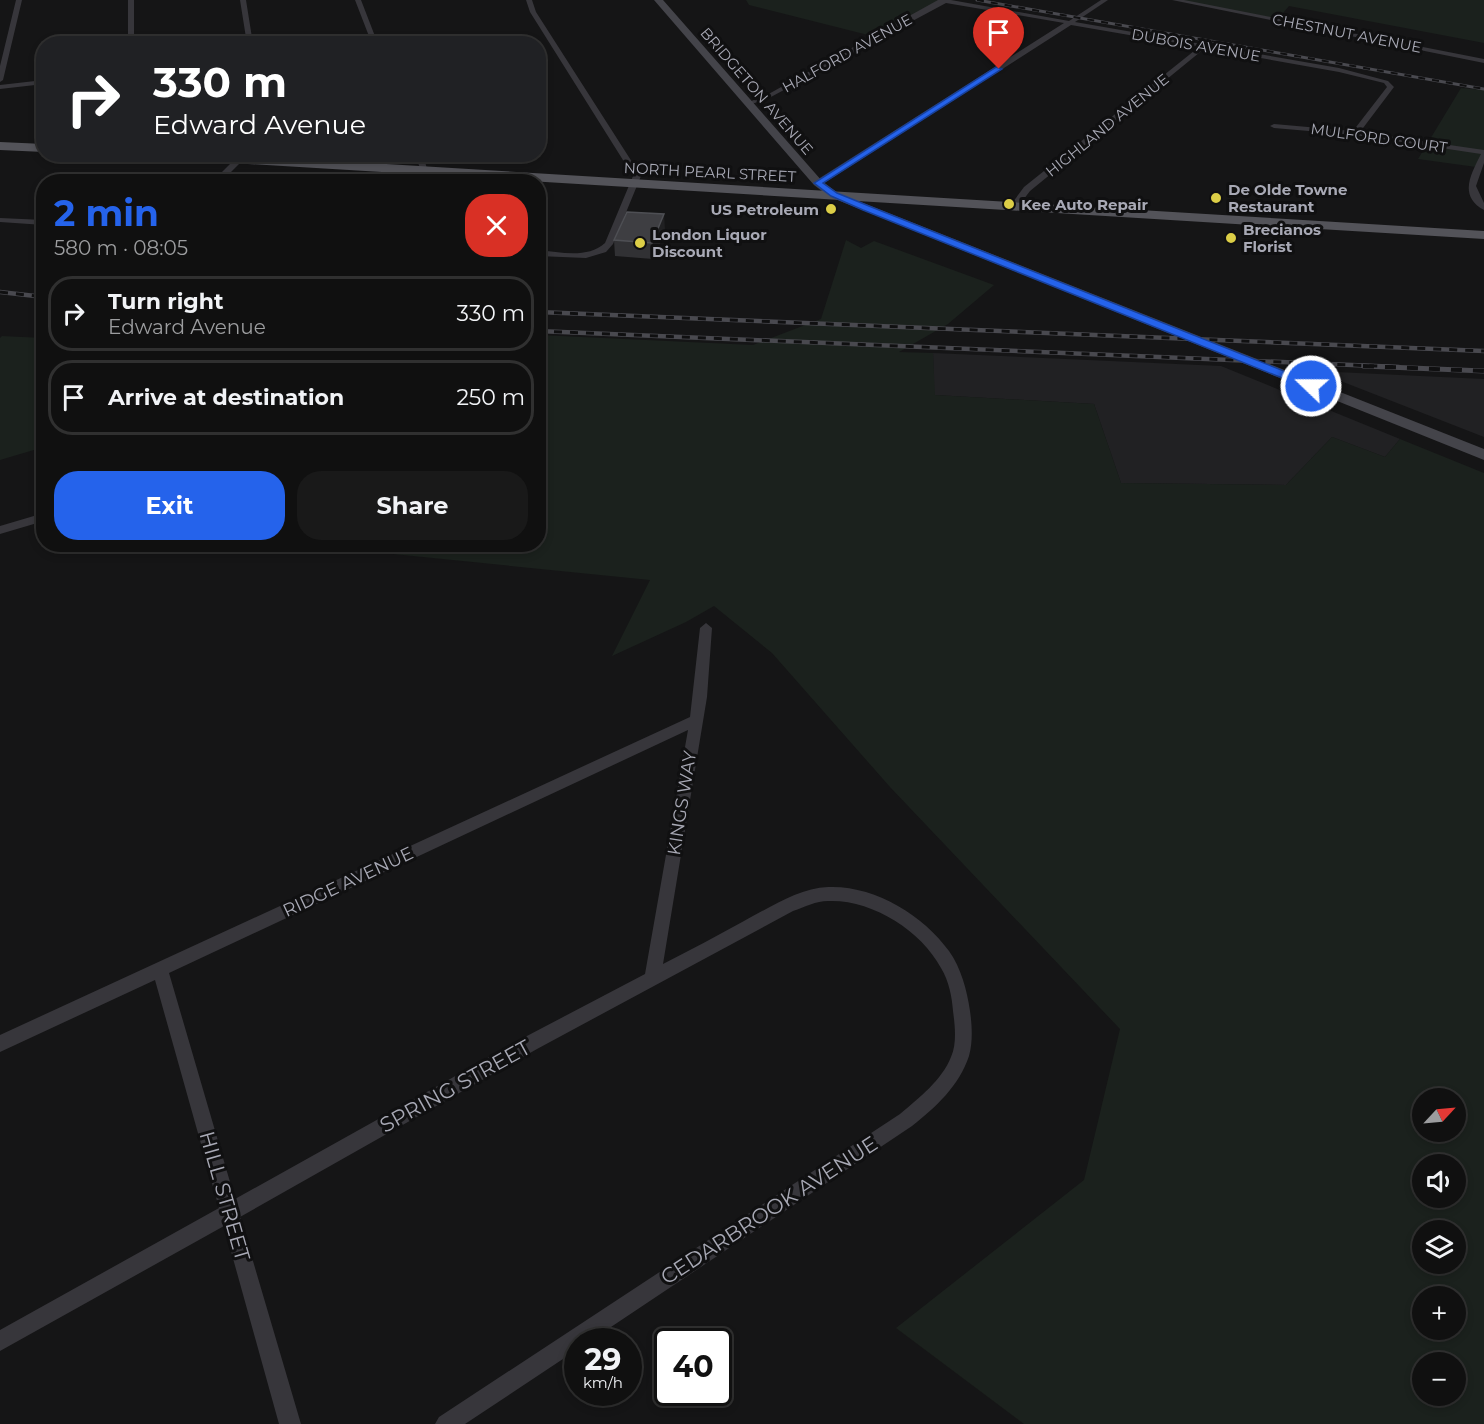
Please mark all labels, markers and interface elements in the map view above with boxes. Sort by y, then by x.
pin [973,7,1024,69]
street label: HALFORD AVENUE [779,9,915,97]
street label: CHESTNUT AVENUE [1271,9,1423,57]
icon: arrive [982,16,1015,49]
street label: BRIDGETON AVENUE [697,23,817,159]
street label: DUBOIS AVENUE [1130,24,1262,66]
text: 330 m [153,56,287,108]
icon: right [54,60,132,138]
street label: HIGHLAND AVENUE [1041,69,1173,181]
text: Edward Avenue [153,108,366,141]
street label: MULFORD COURT [1309,119,1449,157]
street label: NORTH PEARL STREET [623,158,797,186]
place label: De Olde Towne Restaurant [1228,180,1347,216]
text: 2 min [54,191,159,235]
marker: De Olde Towne Restaurant [1209,191,1223,205]
button: close [465,194,528,257]
place label: Kee Auto Repair [1021,195,1148,214]
marker: Kee Auto Repair [1002,197,1016,211]
place label: US Petroleum [710,200,819,219]
marker: US Petroleum [824,202,838,216]
place label: Brecianos Florist [1243,220,1321,256]
place label: London Liquor Discount [652,225,767,261]
marker: Brecianos Florist [1224,231,1238,245]
text: 580 m · 08:05 [54,236,188,260]
marker: London Liquor Discount [633,236,647,250]
text: Turn right [108,288,223,315]
icon: right [57,297,90,330]
text: 330 m [457,300,525,327]
text: Edward Avenue [108,315,266,339]
position arrow [1279,354,1343,418]
icon: arrive [57,381,90,414]
text: Arrive at destination [108,384,344,411]
text: 250 m [456,384,525,411]
button: Exit [54,471,285,540]
button: Share [297,471,528,540]
street label: KINGS WAY [663,749,701,857]
street label: RIDGE AVENUE [279,842,417,922]
street label: SPRING STREET [375,1034,535,1138]
north arrow [1412,1088,1466,1142]
map controls [1412,1088,1466,1406]
street label: HILL STREET [195,1128,255,1264]
street label: CEDARBROOK AVENUE [656,1130,882,1290]
button: sound [1412,1154,1466,1208]
button: layers [1412,1220,1466,1274]
button: + [1412,1286,1466,1340]
speed limit sign: 40 [654,1328,732,1406]
text: 29 [585,1341,621,1378]
button: − [1412,1352,1466,1406]
text: km/h [583,1373,623,1392]

